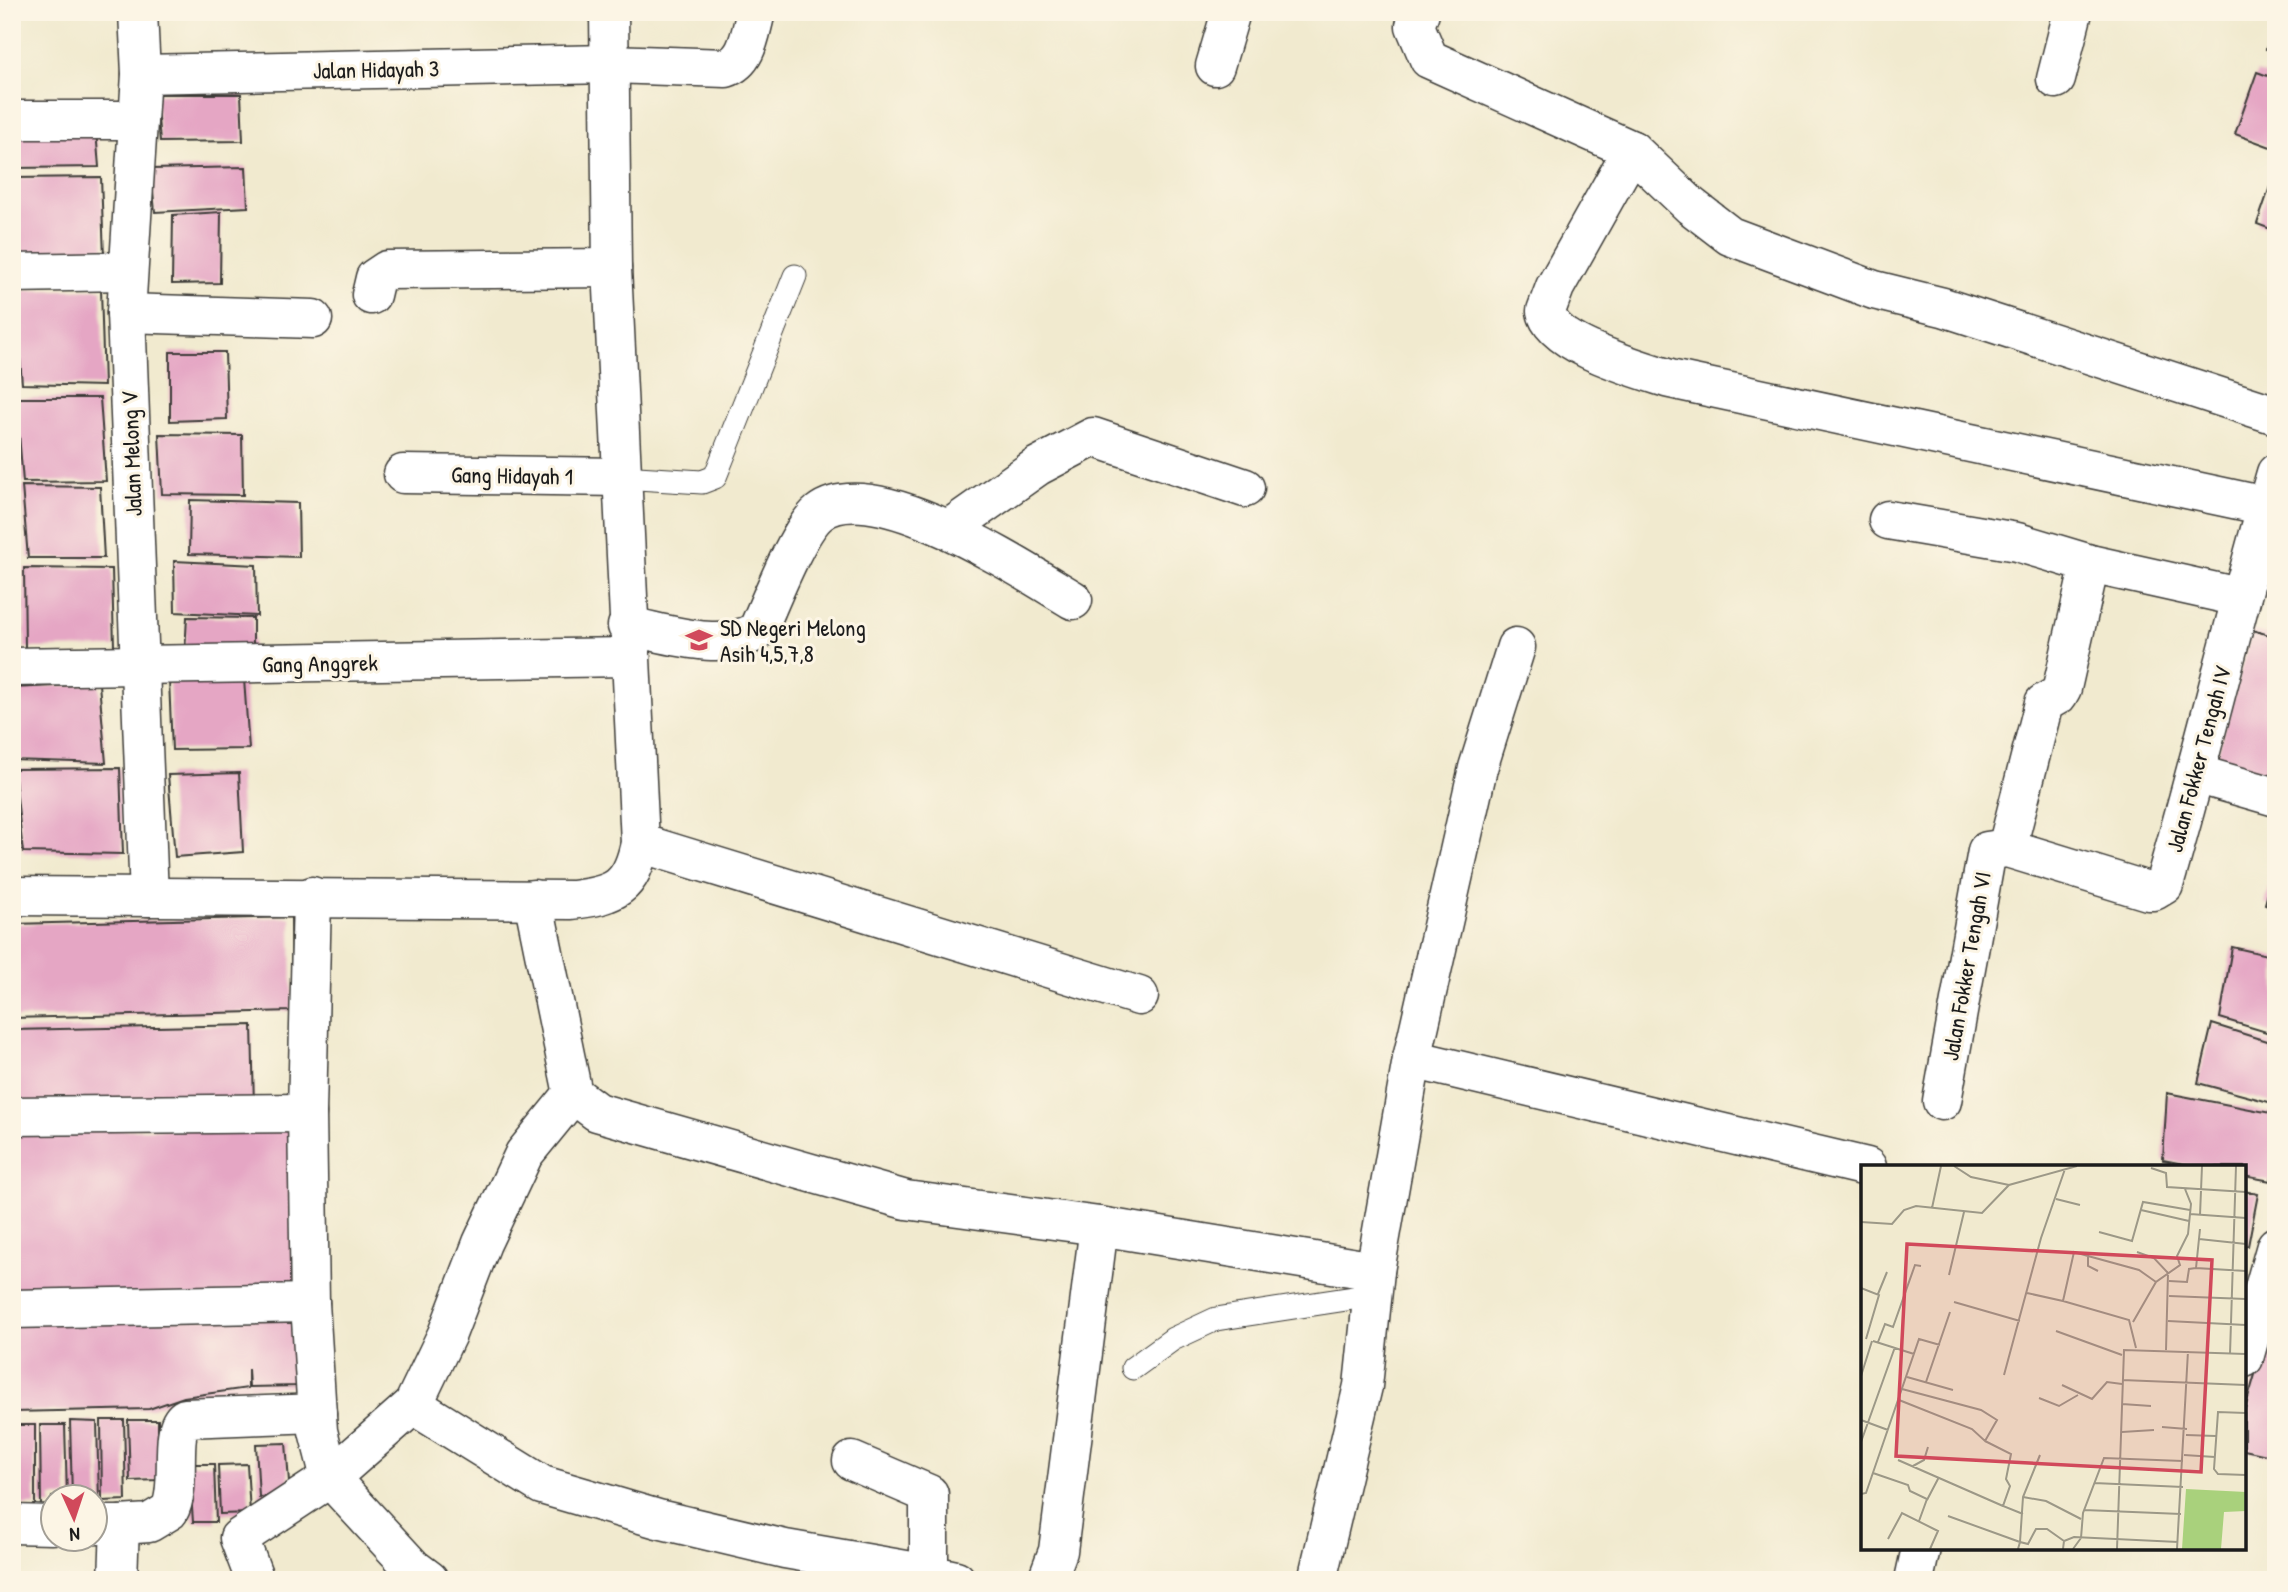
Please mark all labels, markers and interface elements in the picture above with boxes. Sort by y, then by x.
street label: Jalan Hidayah 3 [313,52,439,86]
street label: Jalan Melong V [113,391,149,517]
street label: Gang Hidayah 1 [451,458,573,492]
place label: SD Negeri Melong Asih 4,5,7,8 [720,612,866,669]
school or university icon: SD Negeri Melong Asih 4,5,7,8 [684,625,714,655]
street label: Gang Anggrek [262,646,379,680]
street label: Jalan Fokker Tengah IV [2158,662,2238,855]
street label: Jalan Fokker Tengah VI [1934,869,1998,1063]
inset map [1861,1165,2246,1550]
north arrow [38,1484,108,1554]
text: N [69,1522,81,1548]

